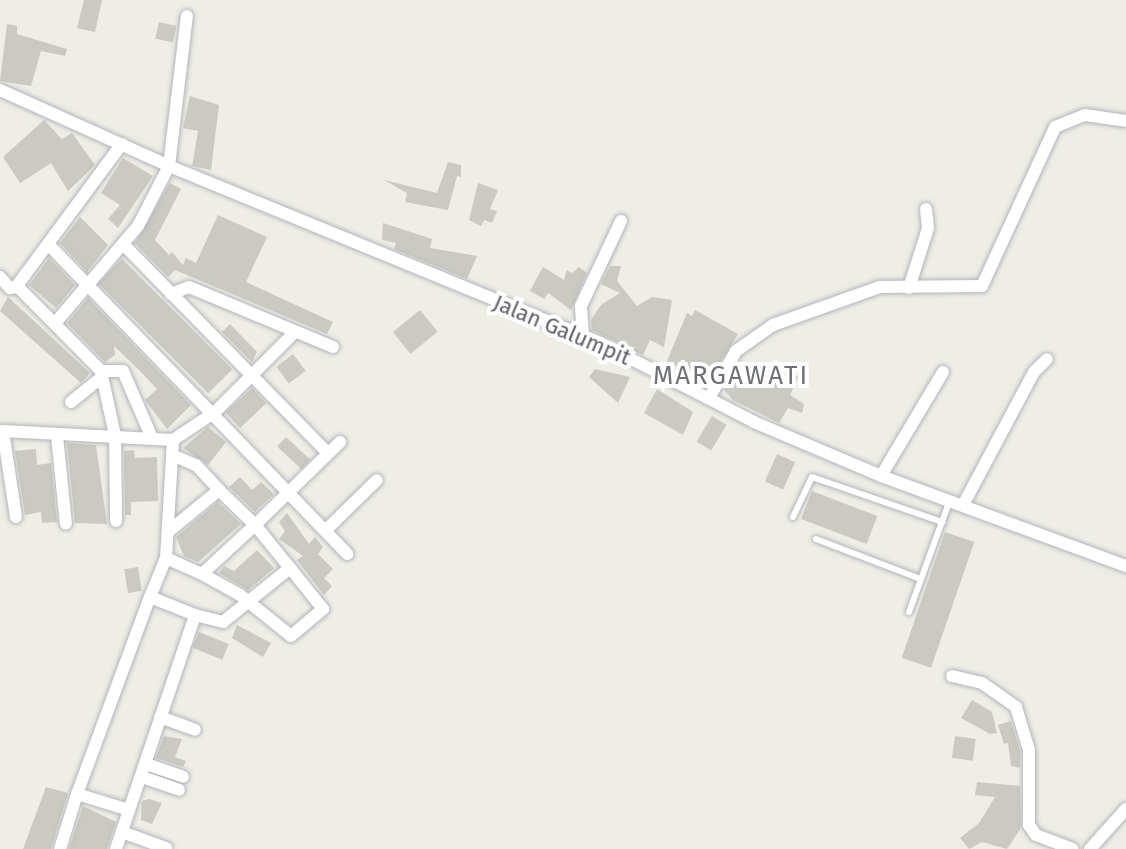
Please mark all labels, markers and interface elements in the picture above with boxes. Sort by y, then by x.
street label: Jalan Galumpit [489,289,635,371]
district label: MARGAWATI [653,360,809,392]

